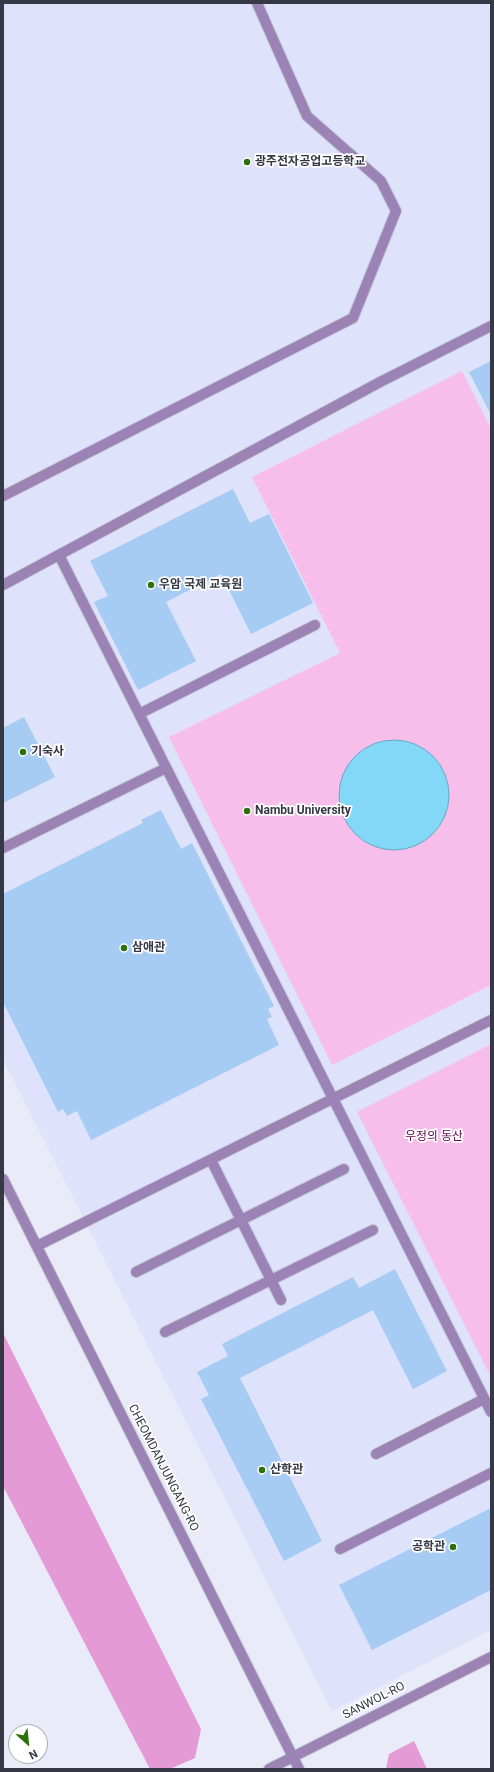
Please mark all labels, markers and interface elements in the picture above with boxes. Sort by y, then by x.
place label: 광주전자공업고등학교 [255,155,365,169]
marker: 광주전자공업고등학교 [242,157,252,167]
place label: 우암 국제 교육원 [159,578,242,592]
marker: 우암 국제 교육원 [146,580,156,590]
place label: 기숙사 [31,745,64,759]
marker: 기숙사 [18,747,28,757]
place label: Nambu University [255,804,351,818]
marker: Nambu University [242,806,252,816]
place label: 삼애관 [132,941,165,955]
marker: 삼애관 [119,943,129,953]
park label: 우정의 동산 [405,1130,463,1144]
street label: CHEOMDANJUNGANG-RO [125,1402,201,1534]
place label: 산학관 [270,1463,303,1477]
marker: 산학관 [257,1465,267,1475]
place label: 공학관 [412,1540,445,1554]
marker: 공학관 [448,1542,458,1552]
street label: SANWOL-RO [341,1679,407,1723]
north arrow [8,1724,48,1764]
text: N [27,1747,40,1762]

